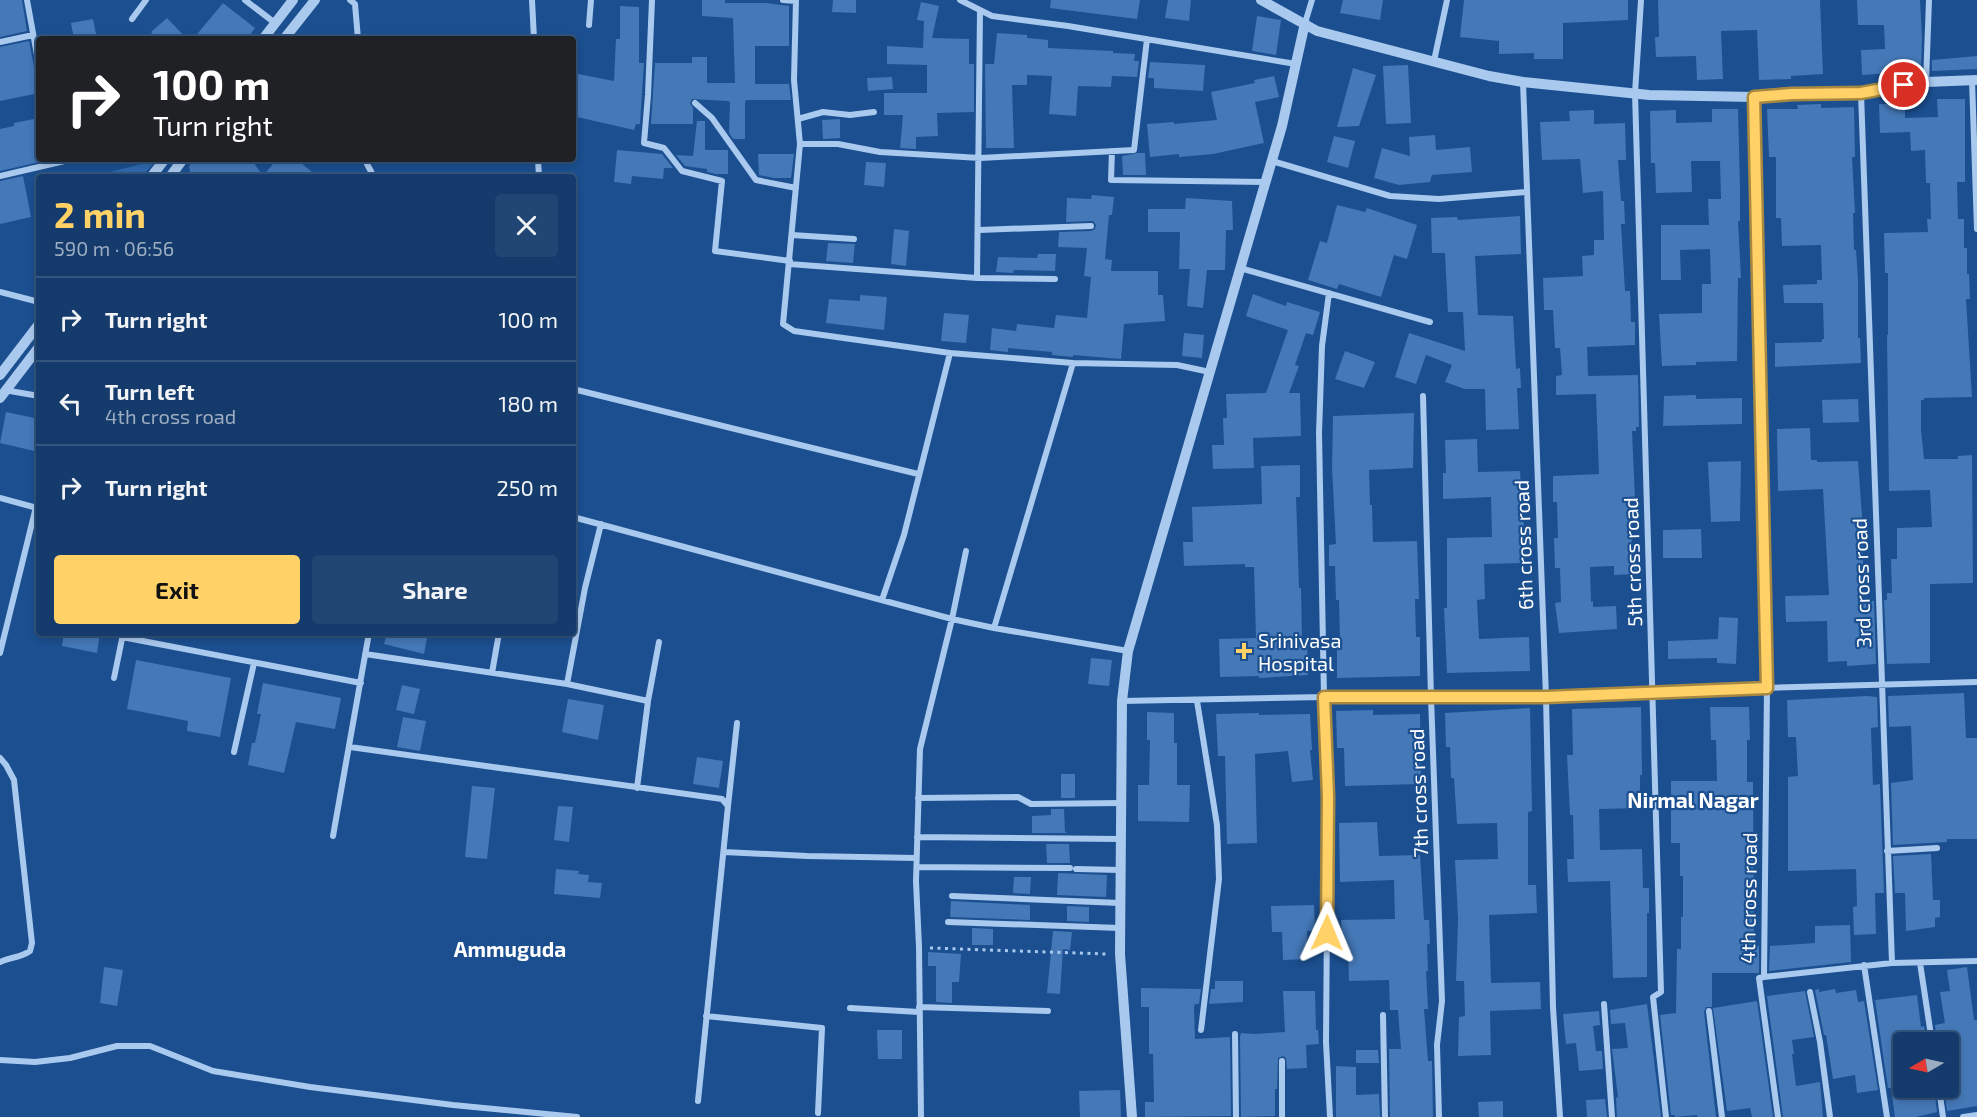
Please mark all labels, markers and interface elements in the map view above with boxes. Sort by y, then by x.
text: 100 m [153,58,270,108]
pin [1878,59,1929,110]
icon: right [54,60,132,138]
icon: arrive [1887,68,1920,101]
text: Turn right [153,109,273,141]
text: 2 min [54,192,146,235]
button: close [495,194,558,257]
text: 590 m · 06:56 [54,236,174,260]
icon: right [54,303,87,336]
text: Turn right [105,306,207,332]
text: 100 m [499,306,558,332]
text: Turn left [105,378,194,404]
icon: left [54,387,87,420]
text: 180 m [498,390,558,416]
text: 4th cross road [105,404,236,428]
icon: right [54,471,87,504]
text: Turn right [105,474,207,500]
text: 250 m [496,474,558,500]
street label: 6th cross road [1509,479,1537,611]
street label: 5th cross road [1618,497,1646,627]
street label: 3rd cross road [1847,518,1875,648]
button: Exit [54,555,300,624]
button: Share [312,555,558,624]
place label: Srinivasa Hospital [1258,628,1341,675]
marker: Srinivasa Hospital [1235,642,1253,660]
street label: 7th cross road [1404,728,1432,858]
district label: Nirmal Nagar [1627,787,1759,812]
street label: 4th cross road [1735,832,1761,964]
position arrow [1295,901,1359,965]
district label: Ammuguda [454,936,566,961]
north arrow [1893,1032,1959,1098]
map controls [1893,1032,1959,1098]

